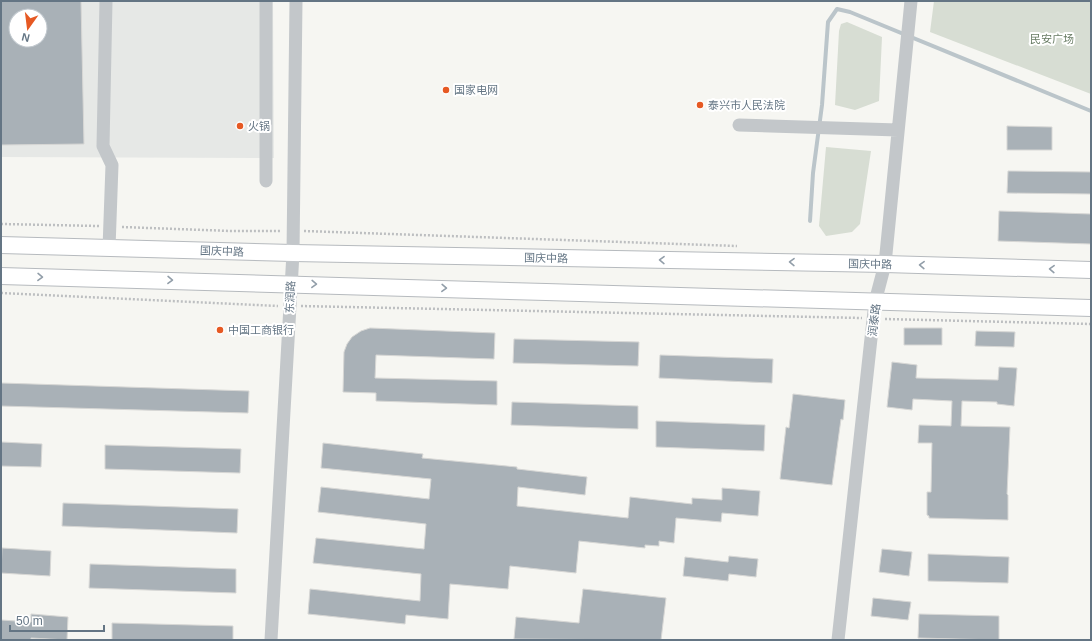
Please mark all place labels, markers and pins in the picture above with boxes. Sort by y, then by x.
place label: 国家电网 [454,84,498,96]
marker: 国家电网 [441,85,451,95]
place label: 泰兴市人民法院 [708,99,785,111]
marker: 泰兴市人民法院 [695,100,705,110]
place label: 火锅 [248,120,270,132]
marker: 火锅 [235,121,245,131]
place label: 中国工商银行 [228,324,294,336]
marker: 中国工商银行 [215,325,225,335]

